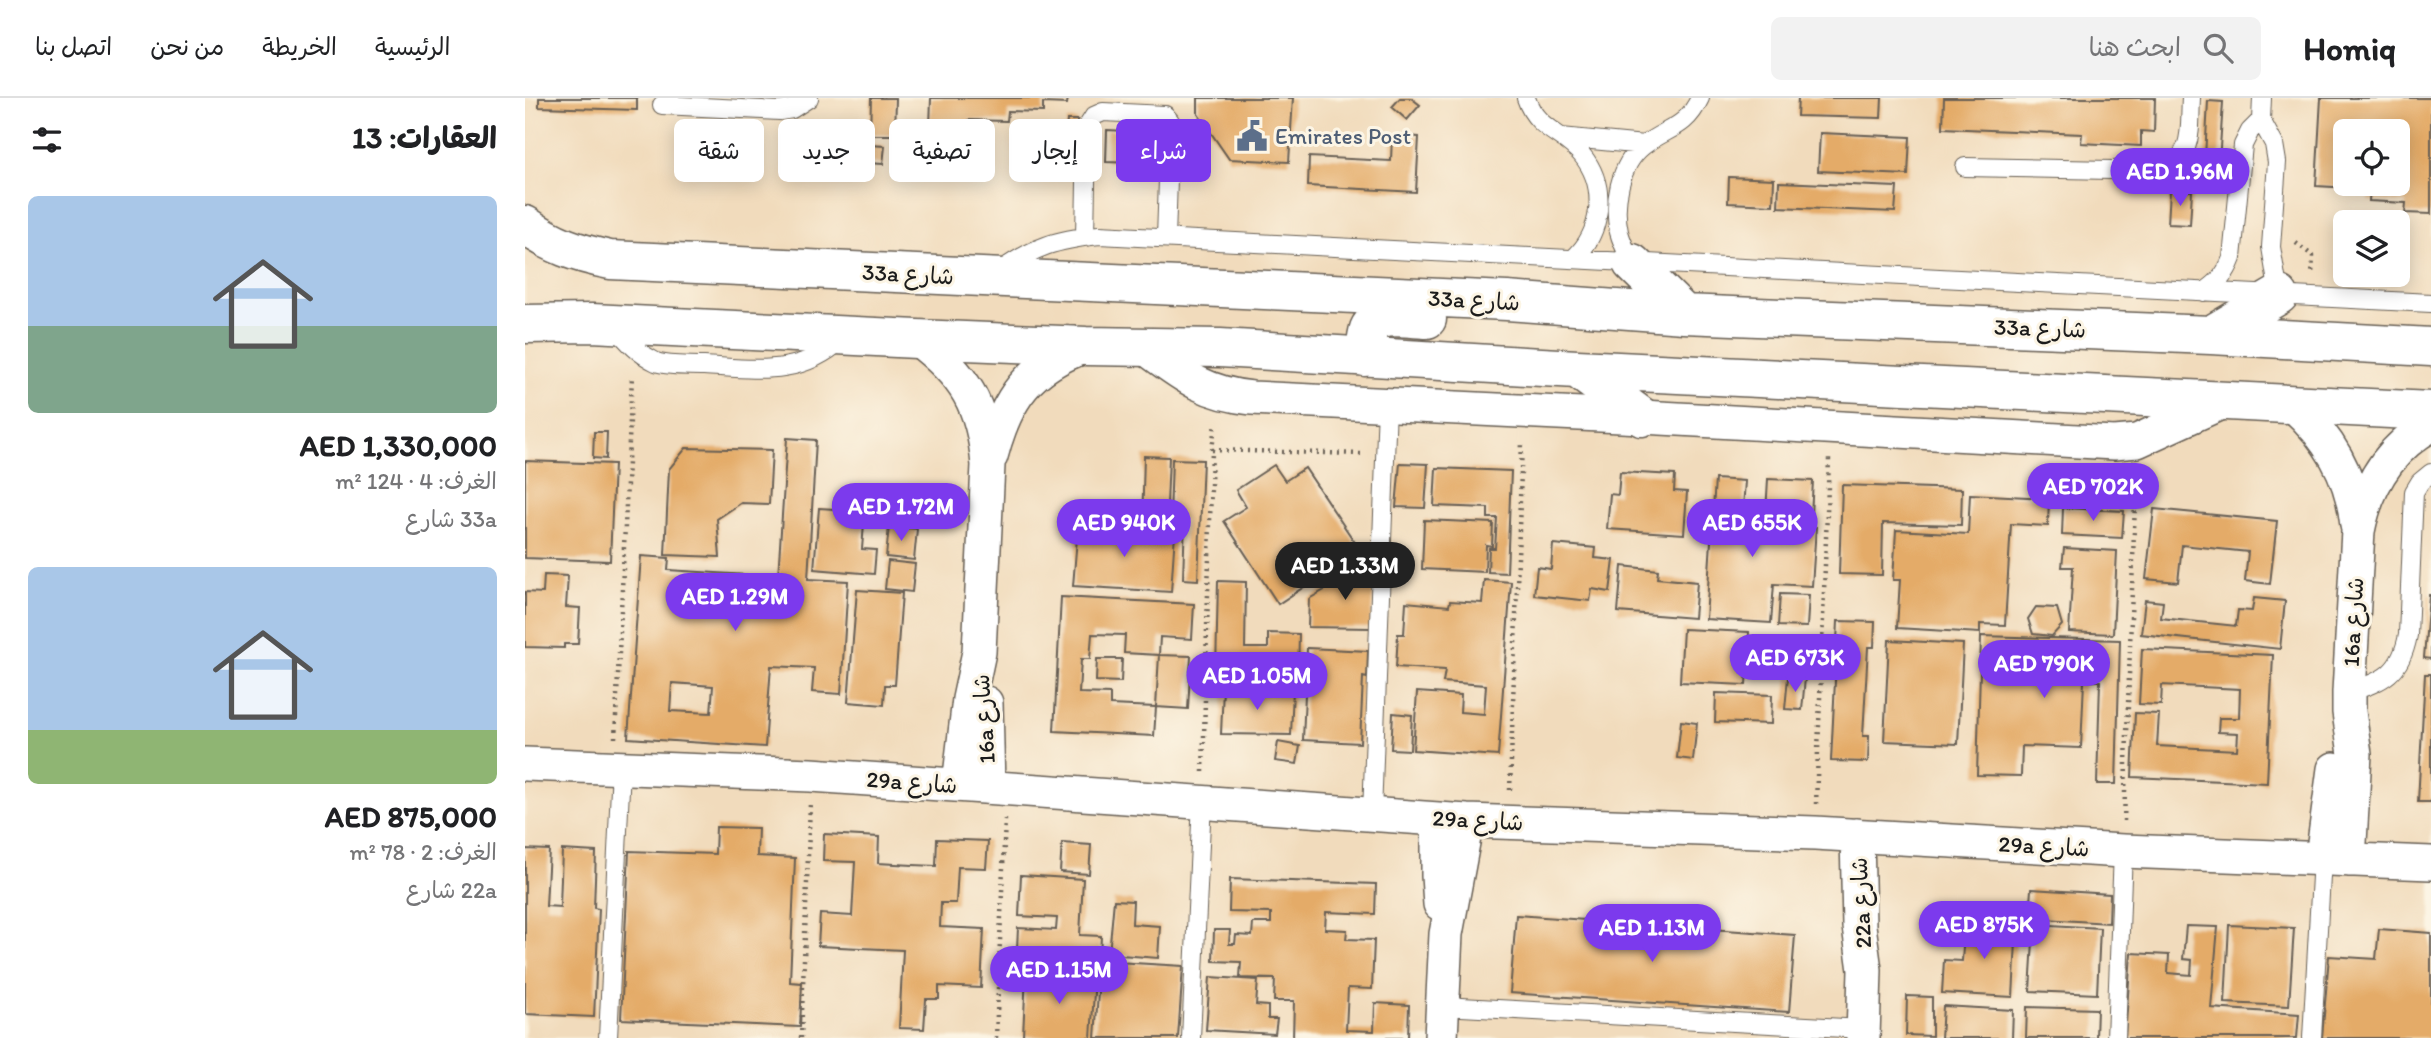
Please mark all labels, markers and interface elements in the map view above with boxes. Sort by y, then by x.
search box [1771,17,2261,80]
icon: search [2199,29,2237,67]
text: Homiq [2303,29,2396,68]
text: ابحث هنا [2088,31,2181,63]
text: اتصل بنا [35,32,112,61]
text: من نحن [150,32,224,61]
text: الخريطة [262,32,337,61]
text: الرئيسية [375,32,450,61]
text: العقارات: 13 [352,119,497,156]
chip: شقة [674,119,764,182]
chip: جديد [778,119,875,182]
chip: تصفية [889,119,995,182]
chip: إيجار [1009,119,1102,182]
chip: شراء [1116,119,1211,182]
public building icon: Emirates Post [1235,119,1269,153]
map controls [2333,119,2410,287]
button: locate [2333,119,2410,196]
icon: filters [28,121,66,159]
place label: Emirates Post [1275,122,1412,150]
pin: AED 1.96M [2100,148,2260,208]
text: AED 1.96M [2126,157,2234,185]
button: layers [2333,210,2410,287]
icon: home [200,241,326,367]
street label: 33a شارع [861,258,955,292]
street label: 33a شارع [1427,284,1521,318]
street label: 33a شارع [1993,312,2086,346]
text: AED 1,330,000 [300,427,497,464]
pin: AED 702K [2021,464,2165,523]
text: الغرف: 4 · 124 m² [335,467,497,495]
text: AED 702K [2043,472,2143,500]
pin: AED 1.72M [821,484,981,543]
text: AED 1.72M [848,492,954,520]
pin: AED 940K [1052,500,1196,559]
pin: AED 655K [1680,500,1824,559]
text: 33a شارع [405,505,497,533]
text: AED 940K [1073,508,1175,536]
text: AED 655K [1703,508,1801,536]
pin: AED 1.33M [1265,542,1425,602]
text: AED 1.33M [1291,551,1399,579]
pin: AED 1.29M [655,574,815,633]
street label: 16a شارع [2337,576,2371,668]
text: AED 1.29M [681,582,789,610]
icon: home [200,612,326,738]
pin: AED 673K [1723,634,1867,694]
pin: AED 790K [1972,640,2116,700]
text: AED 673K [1746,643,1844,671]
text: AED 790K [1994,649,2094,677]
pin: AED 1.05M [1177,652,1337,712]
text: AED 1.05M [1202,661,1312,689]
street label: 16a شارع [967,673,1003,765]
street label: 29a شارع [865,765,958,801]
text: AED 875,000 [325,798,497,835]
street label: 29a شارع [1432,804,1524,838]
street label: 29a شارع [1998,830,2090,864]
text: الغرف: 2 · 78 m² [349,838,497,866]
street label: 22a شارع [1845,857,1879,949]
text: 22a شارع [406,876,497,904]
pin: AED 875K [1912,902,2056,961]
pin: AED 1.13M [1572,904,1732,964]
text: AED 875K [1935,910,2033,938]
text: AED 1.13M [1599,913,1705,941]
pin: AED 1.15M [979,946,1139,1006]
text: AED 1.15M [1006,955,1112,983]

